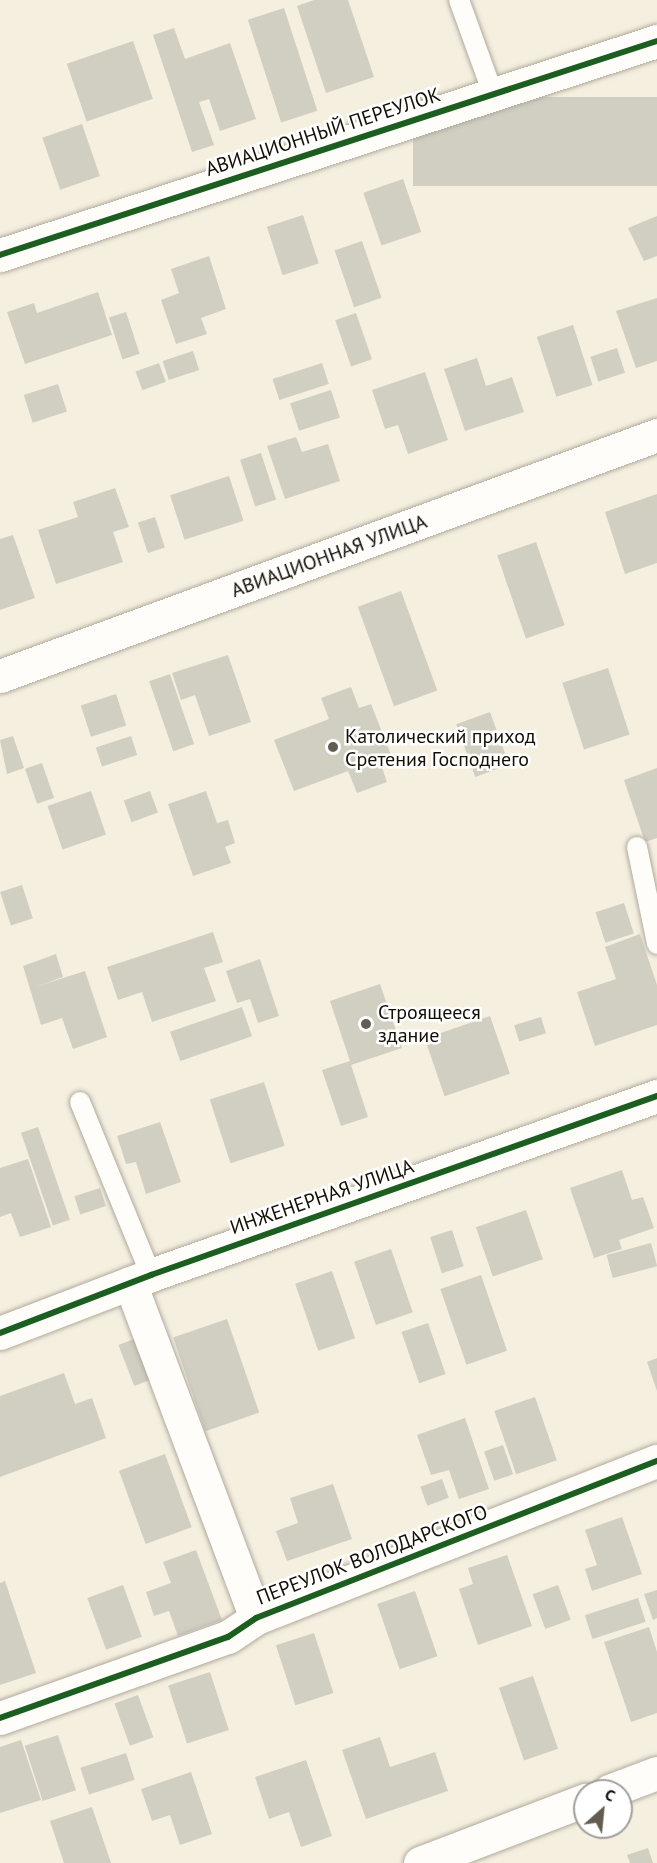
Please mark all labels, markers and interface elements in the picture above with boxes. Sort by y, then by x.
street label: АВИАЦИОННЫЙ ПЕРЕУЛОК [203,83,443,181]
street label: АВИАЦИОННАЯ УЛИЦА [228,509,430,603]
place label: Католический приход Сретения Господнего [345,724,536,771]
marker: Католический приход Сретения Господнего [326,740,340,754]
place label: Строящееся здание [378,1000,481,1047]
marker: Строящееся здание [359,1017,373,1031]
street label: ИНЖЕНЕРНАЯ УЛИЦА [227,1154,417,1240]
street label: ПЕРЕУЛОК ВОЛОДАРСКОГО [253,1500,491,1610]
north arrow [573,1779,633,1839]
text: С [602,1784,619,1806]

